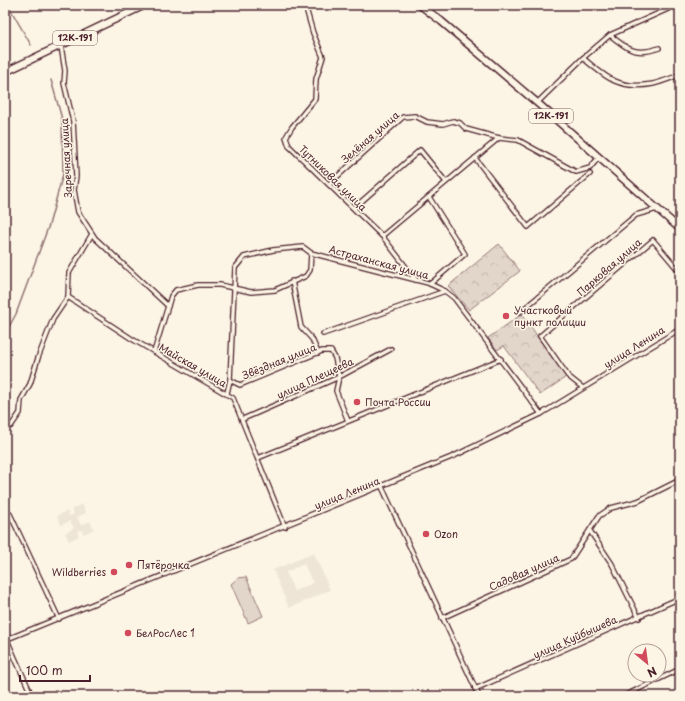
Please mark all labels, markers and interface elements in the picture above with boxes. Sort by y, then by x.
road number: 12К-191 [53,31,97,45]
street label: Зелёная улица [337,107,403,166]
road number: 12К-191 [529,109,573,123]
street label: Заречная улица [56,117,75,198]
street label: Тутниковая улица [296,141,371,215]
street label: Парковая улица [573,234,645,299]
street label: Астраханская улица [327,241,431,282]
place label: Участковый пункт полиции [514,302,586,330]
marker: Участковый пункт полиции [501,311,511,321]
street label: улица Ленина [600,321,668,371]
street label: Майская улица [156,339,231,390]
street label: Звёздная улица [239,339,319,382]
street label: улица Плещеева [274,353,356,402]
place label: Почта России [365,394,431,409]
marker: Почта России [352,397,362,407]
street label: улица Ленина [312,472,382,512]
place label: Ozon [434,526,458,541]
marker: Ozon [421,529,431,539]
street label: Садовая улица [486,549,562,594]
place label: Пятёрочка [137,557,191,572]
marker: Пятёрочка [124,560,134,570]
place label: Wildberries [52,564,106,579]
marker: Wildberries [109,567,119,577]
street label: улица Куйбышева [530,611,620,662]
place label: БелРосЛес 1 [136,625,195,640]
marker: БелРосЛес 1 [123,628,133,638]
north arrow [627,643,667,683]
scale bar [20,657,90,683]
text: 100 m [26,661,63,679]
text: N [644,663,660,682]

